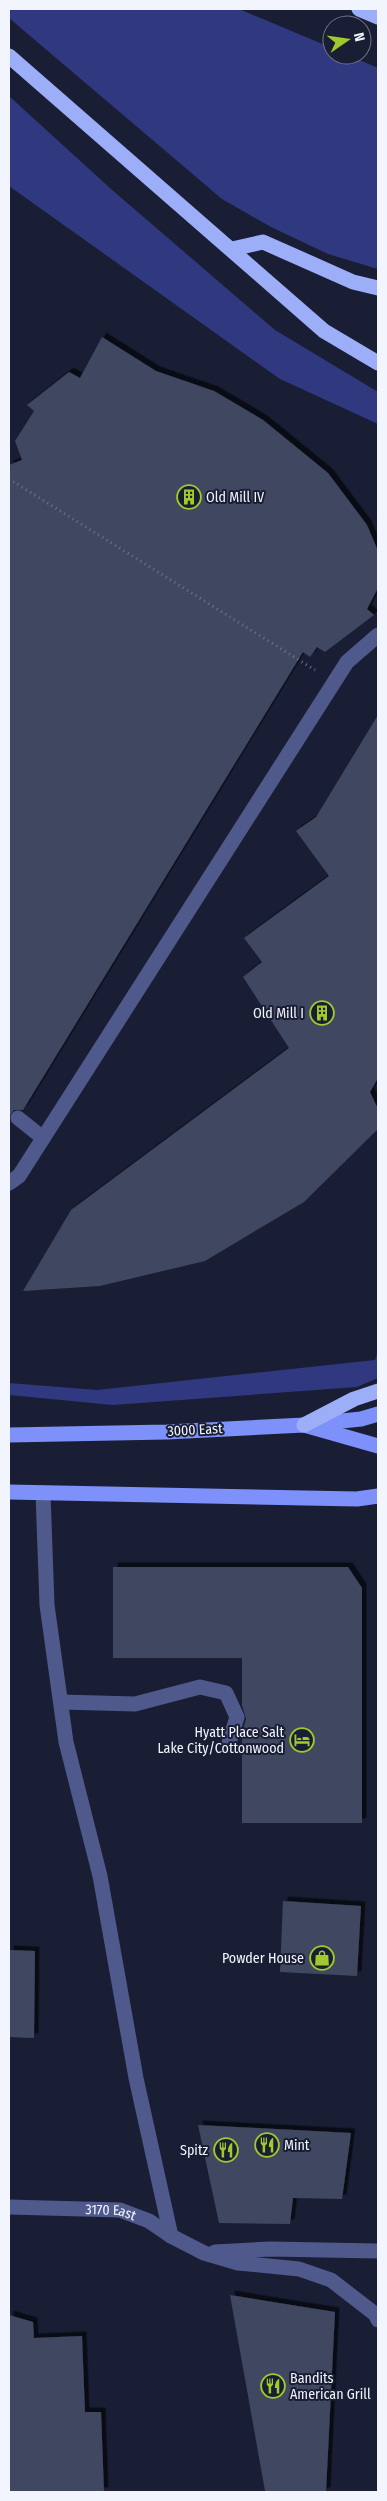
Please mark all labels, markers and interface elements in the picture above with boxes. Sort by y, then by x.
north arrow [322,15,372,65]
text: N [350,31,368,43]
building icon: Old Mill IV [176,484,202,510]
place label: Old Mill IV [206,489,265,506]
building icon: Old Mill I [309,1000,335,1026]
place label: Old Mill I [253,1005,304,1022]
street label: 3000 East [167,1420,223,1440]
place label: Hyatt Place Salt Lake City/Cottonwood [157,1724,284,1757]
hotel icon: Hyatt Place Salt Lake City/Cottonwood [289,1727,315,1753]
shop icon: Powder House [309,1945,335,1971]
place label: Powder House [222,1950,304,1967]
restaurant icon: Mint [254,2132,280,2158]
restaurant icon: Spitz [213,2137,239,2163]
place label: Mint [284,2137,310,2154]
place label: Spitz [180,2142,208,2159]
street label: 3170 East [85,2201,139,2224]
place label: Bandits American Grill [290,2370,371,2403]
restaurant icon: Bandits American Grill [260,2373,286,2399]

